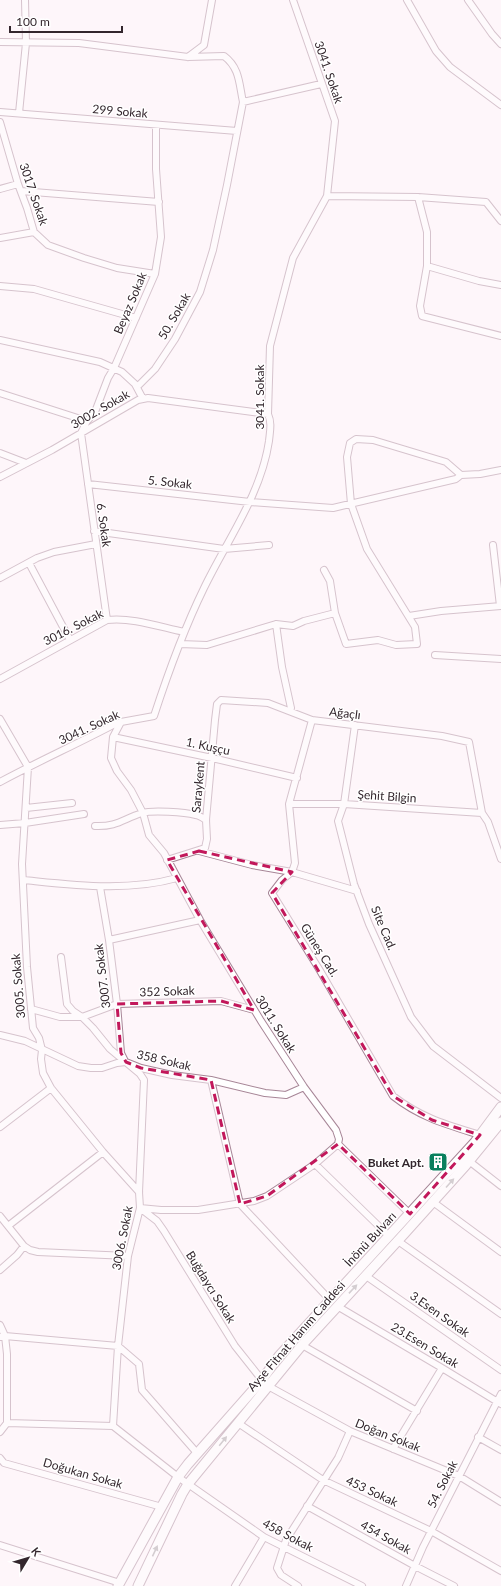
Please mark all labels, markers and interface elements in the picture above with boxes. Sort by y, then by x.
scale bar [10,8,122,34]
text: 100 m [16,14,50,29]
street label: 3041. Sokak [311,39,347,106]
street label: 299 Sokak [92,101,149,121]
street label: 3017. Sokak [16,161,52,228]
street label: Beyaz Sokak [110,269,150,336]
street label: 50. Sokak [155,289,194,342]
street label: 3041. Sokak [252,364,267,430]
street label: 3002. Sokak [68,386,133,432]
street label: 5. Sokak [147,472,194,492]
street label: 6. Sokak [93,502,115,549]
street label: 3016. Sokak [41,605,106,648]
street label: Ağaçlı [328,704,362,722]
street label: 3041. Sokak [56,706,123,748]
street label: 1. Kuşçu [185,734,231,758]
street label: Saraykent [188,760,208,813]
street label: Şehit Bilgin [357,786,417,806]
street label: Site Cad. [368,904,400,953]
street label: Güneş Cad. [298,921,342,980]
street label: 3007. Sokak [90,942,113,1009]
street label: 3005. Sokak [8,952,28,1019]
street label: 352 Sokak [139,983,196,999]
street label: 3011. Sokak [252,992,300,1056]
street label: 358 Sokak [135,1046,194,1074]
building icon: Buket Apt. [427,1151,449,1173]
place label: Buket Apt. [368,1155,424,1170]
one-way arrow [445,1178,455,1188]
street label: 3006. Sokak [108,1204,136,1271]
street label: İnönü Bulvarı [341,1208,399,1270]
street label: Buğdaycı Sokak [183,1248,240,1327]
street label: Ayşe Fitnat Hanım Caddesi [244,1278,348,1394]
one-way arrow [348,1285,357,1294]
street label: 3.Esen Sokak [407,1288,473,1341]
street label: 23.Esen Sokak [388,1319,462,1372]
street label: Doğan Sokak [353,1415,424,1455]
one-way arrow [219,1436,227,1447]
street label: Doğukan Sokak [42,1454,125,1492]
street label: 54. Sokak [424,1457,461,1510]
street label: 453 Sokak [344,1472,401,1510]
street label: 458 Sokak [260,1515,317,1555]
street label: 454 Sokak [358,1517,415,1557]
north arrow [8,1538,48,1578]
text: K [29,1545,44,1559]
one-way arrow [152,1545,158,1556]

